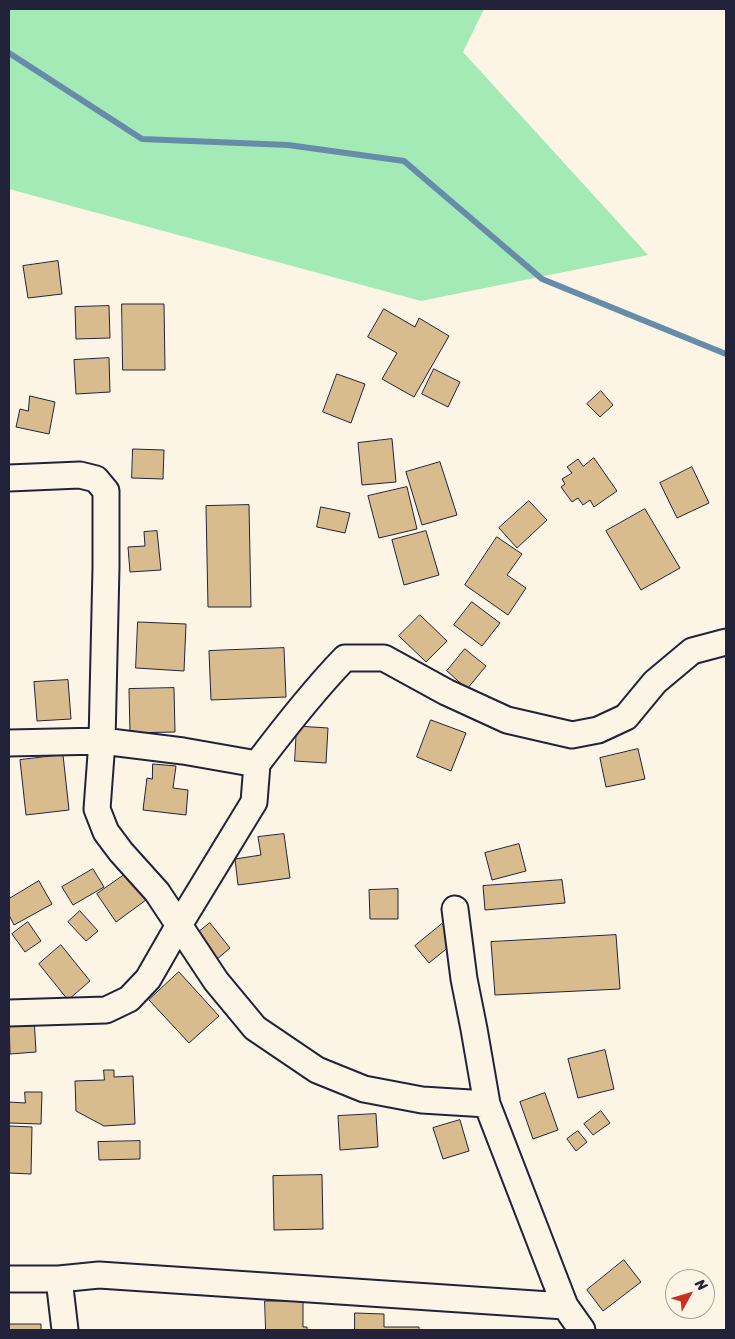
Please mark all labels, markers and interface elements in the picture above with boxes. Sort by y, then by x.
north arrow [665,1269,715,1319]
text: N [688,1273,714,1297]

